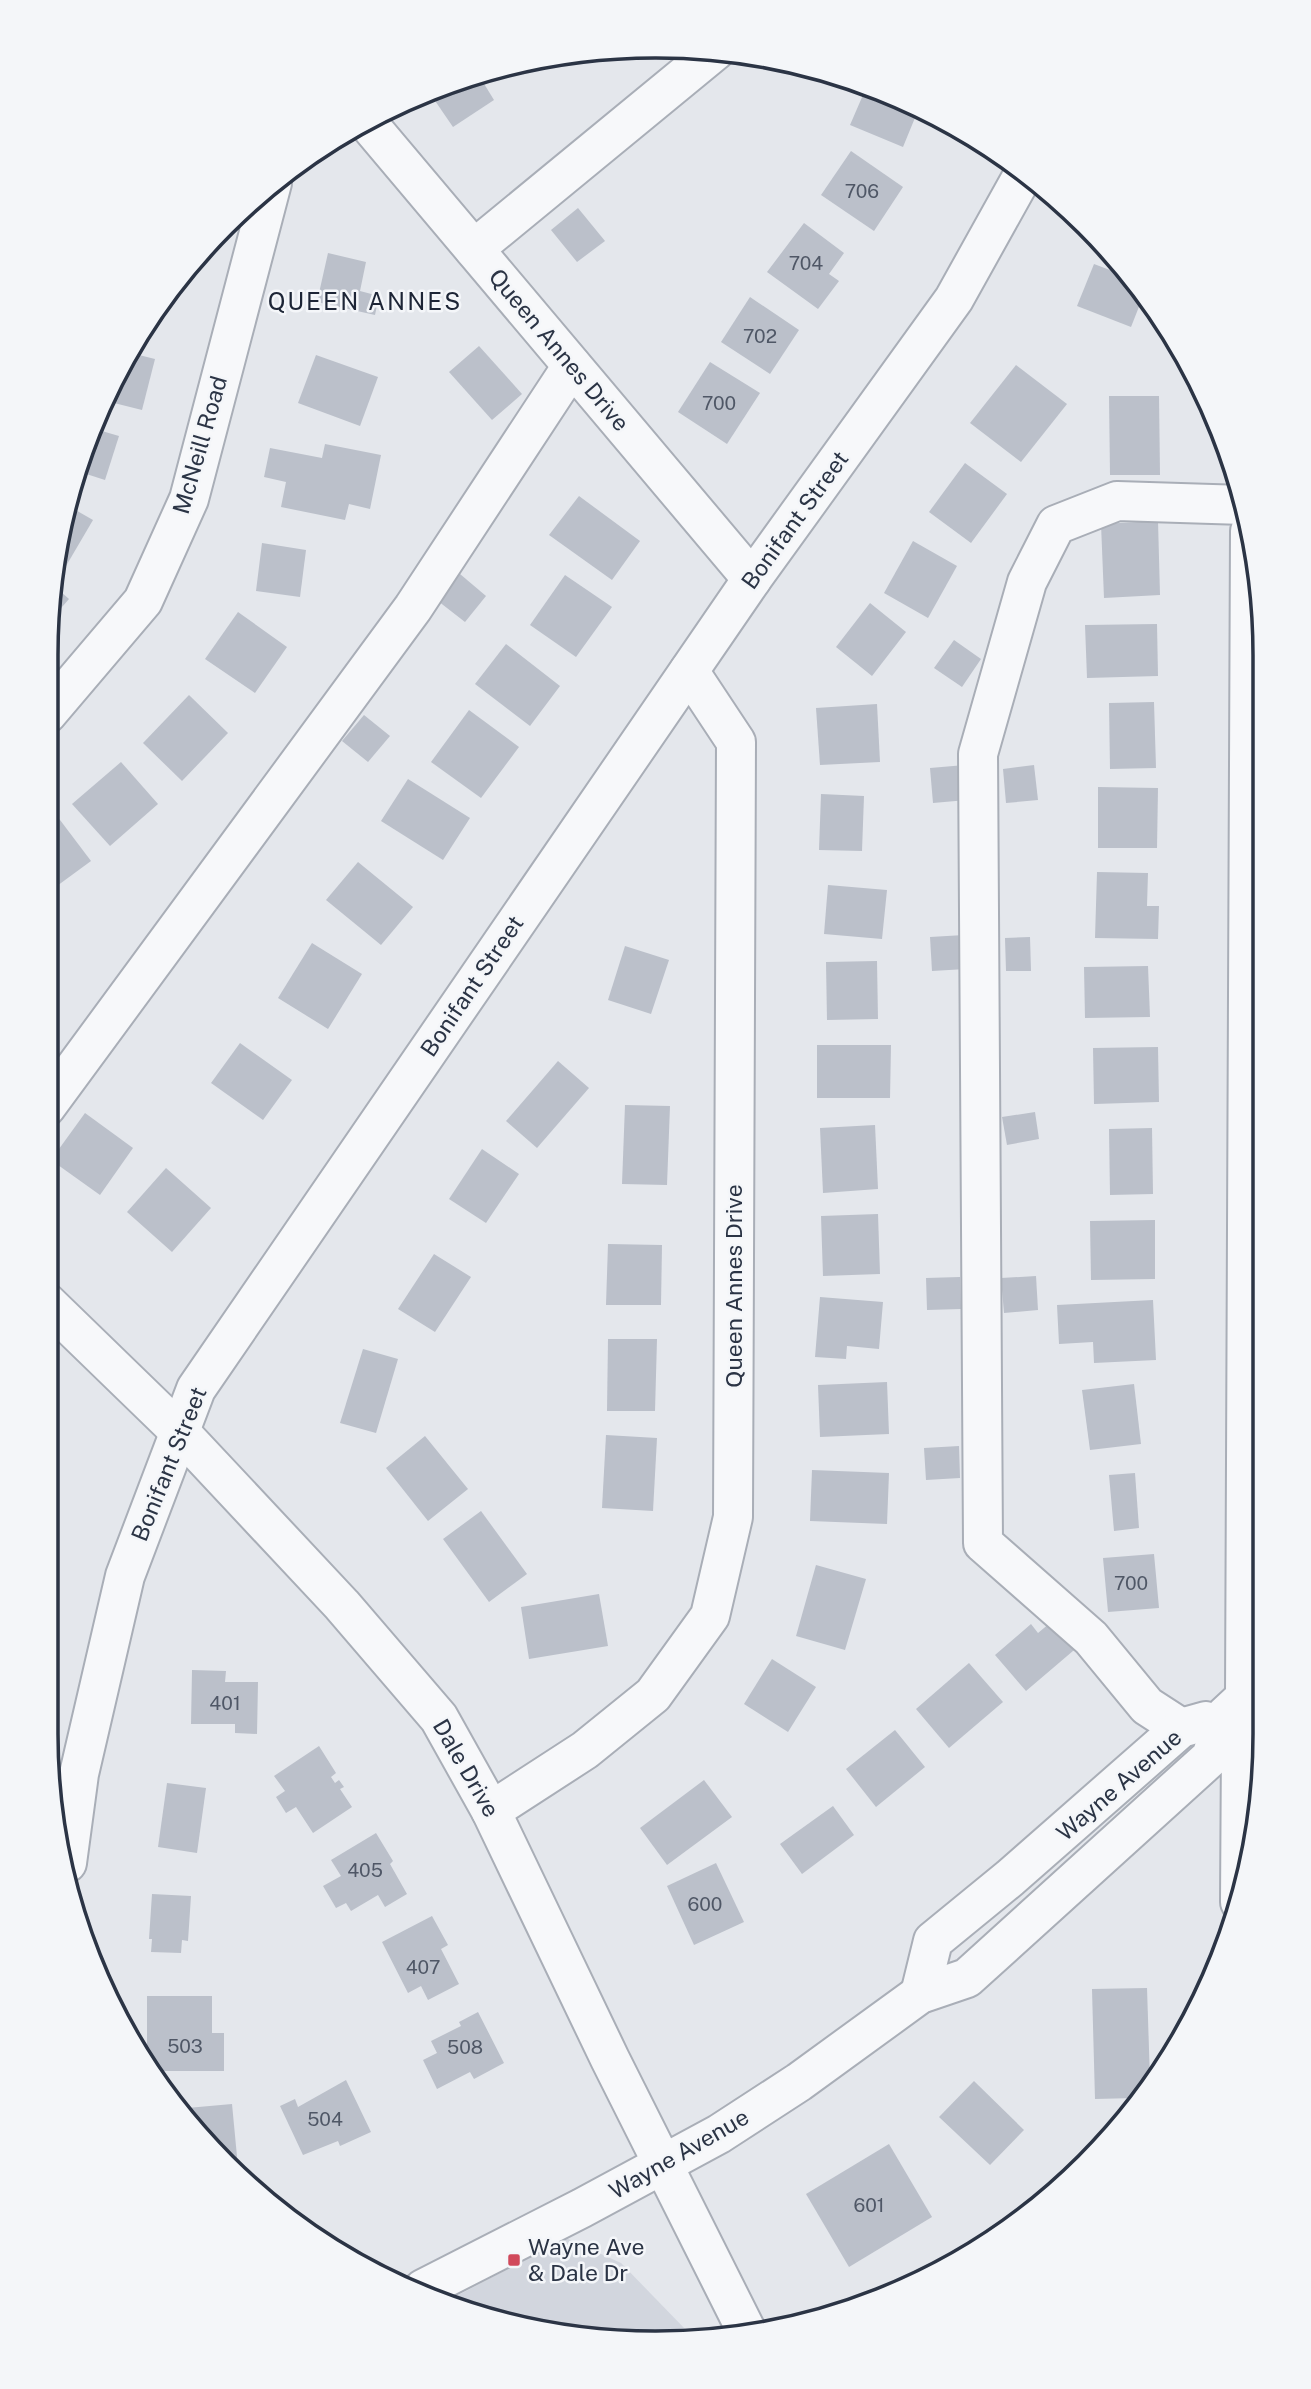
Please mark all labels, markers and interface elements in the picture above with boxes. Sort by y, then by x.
house number: 706 [845,180,879,202]
house number: 704 [789,252,823,274]
street label: Queen Annes Drive [484,263,635,436]
district label: QUEEN ANNES [268,287,462,315]
house number: 702 [743,325,777,347]
street label: McNeill Road [167,373,232,517]
house number: 700 [702,392,736,414]
street label: Bonifant Street [736,445,854,594]
street label: Bonifant Street [415,910,529,1061]
street label: Queen Annes Drive [720,1184,747,1388]
street label: Bonifant Street [125,1383,212,1545]
house number: 700 [1114,1572,1148,1594]
house number: 401 [209,1692,241,1714]
street label: Dale Drive [428,1714,505,1822]
street label: Wayne Avenue [1051,1723,1187,1846]
house number: 405 [347,1859,383,1881]
house number: 600 [688,1893,722,1915]
house number: 407 [406,1956,440,1978]
house number: 503 [167,2035,203,2057]
house number: 508 [447,2036,483,2058]
street label: Wayne Avenue [604,2103,753,2204]
house number: 504 [307,2108,343,2130]
house number: 601 [853,2194,885,2216]
place label: Wayne Ave & Dale Dr [528,2233,645,2286]
marker: Wayne Ave & Dale Dr [506,2252,522,2268]

